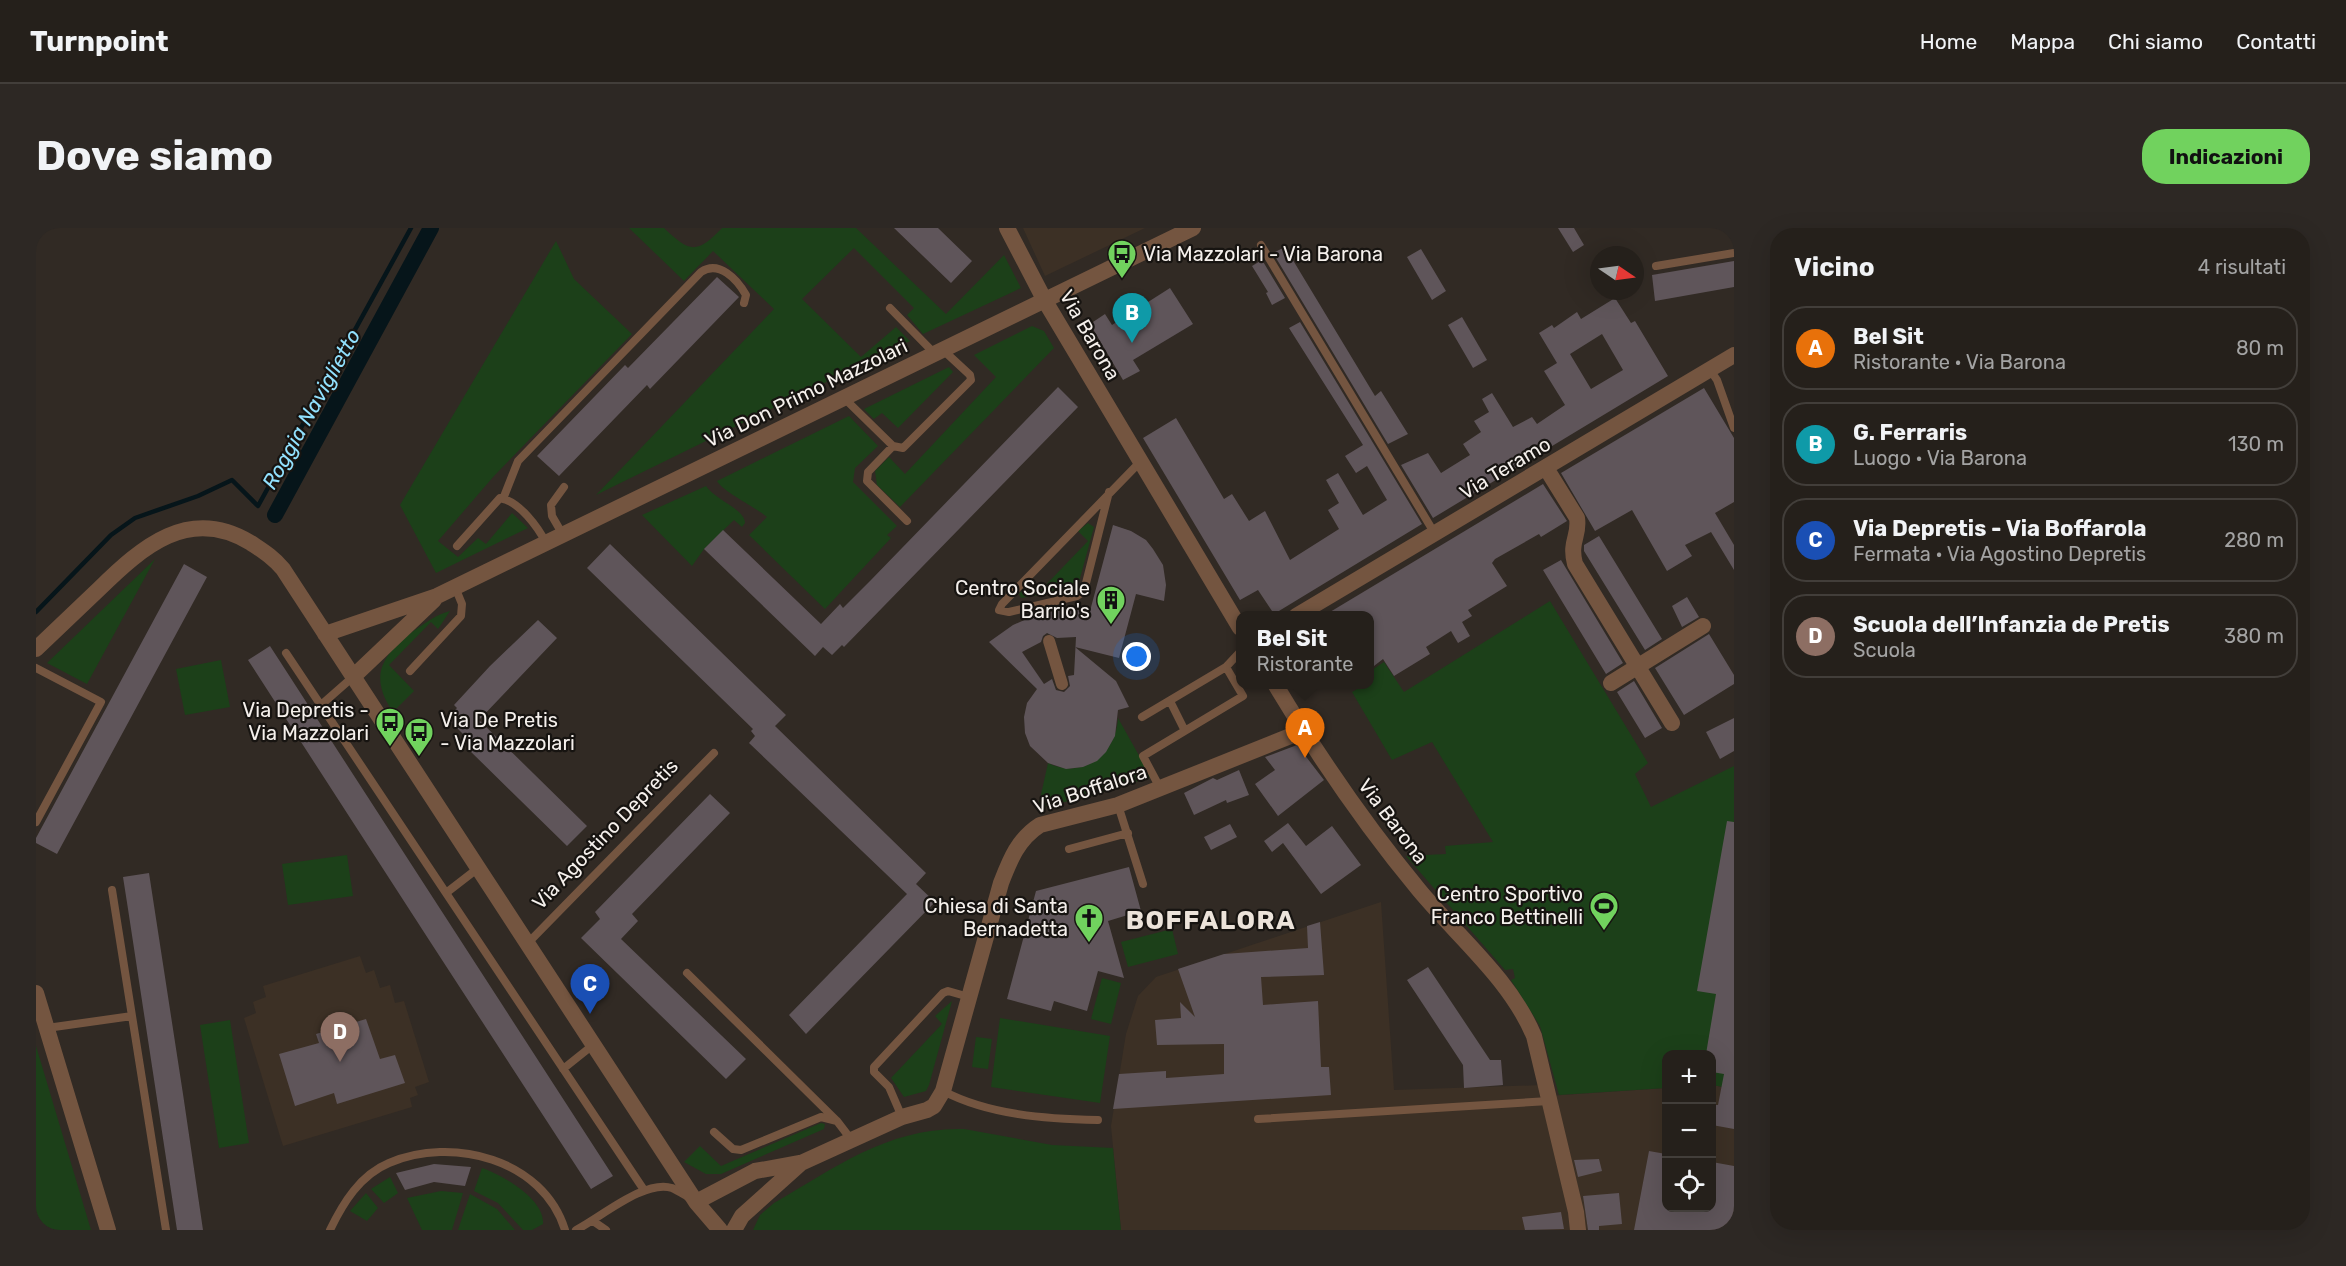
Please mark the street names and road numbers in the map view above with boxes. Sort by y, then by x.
street label: Via Barona [1055,286,1125,384]
street label: Via Don Primo Mazzolari [701,333,911,453]
street label: Via Teramo [1455,431,1555,505]
street label: Via Agostino Depretis [527,754,683,914]
street label: Via Boffalora [1030,759,1150,819]
street label: Via Barona [1353,774,1433,868]

